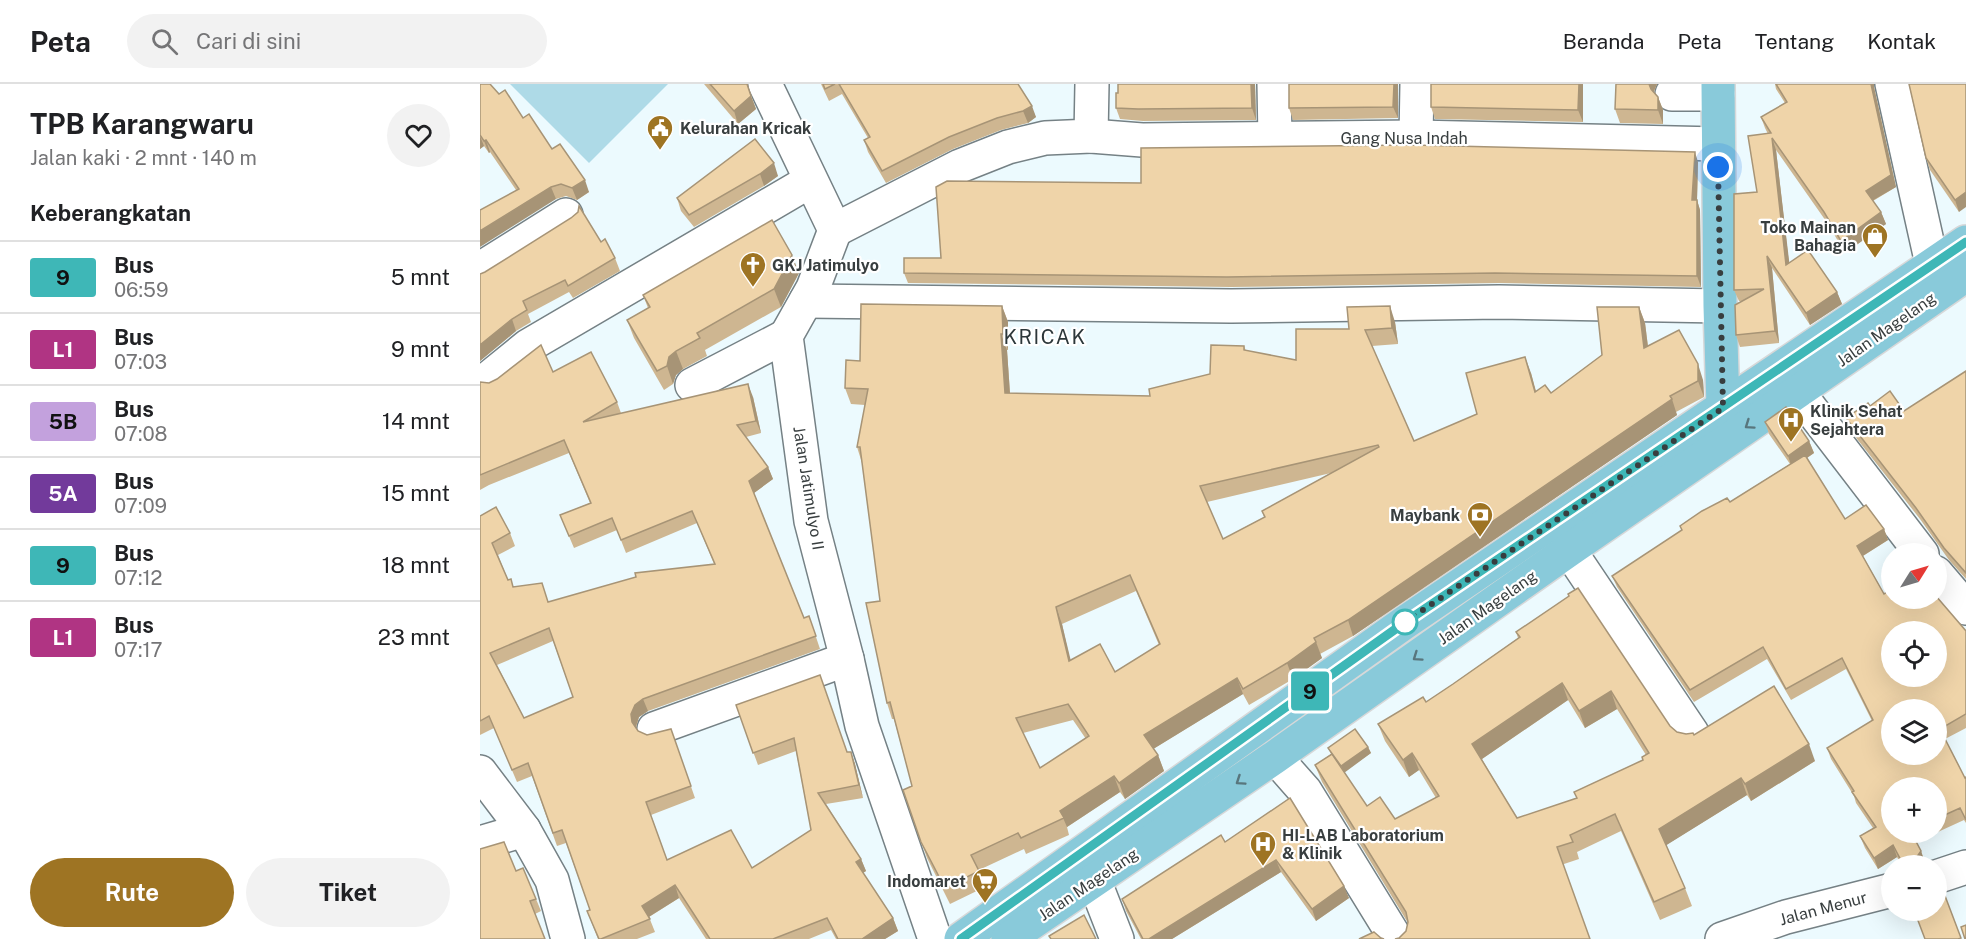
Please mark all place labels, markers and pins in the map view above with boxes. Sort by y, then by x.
public building icon: Kelurahan Kricak [645,113,675,151]
place label: Kelurahan Kricak [680,119,811,138]
place label: Toko Mainan Bahagia [1761,218,1856,255]
shop icon: Toko Mainan Bahagia [1860,221,1890,259]
church icon: GKJ Jatimulyo [738,250,768,288]
place label: GKJ Jatimulyo [772,256,879,275]
place label: Klinik Sehat Sejahtera [1810,402,1903,439]
hospital icon: Klinik Sehat Sejahtera [1776,405,1806,443]
bank icon: Maybank [1465,500,1495,538]
place label: Maybank [1390,506,1460,525]
unlabelled marker [1392,609,1418,635]
place label: HI-LAB Laboratorium & Klinik [1282,826,1444,863]
hospital icon: HI-LAB Laboratorium & Klinik [1248,829,1278,867]
supermarket icon: Indomaret [970,866,1000,904]
place label: Indomaret [887,872,966,891]

